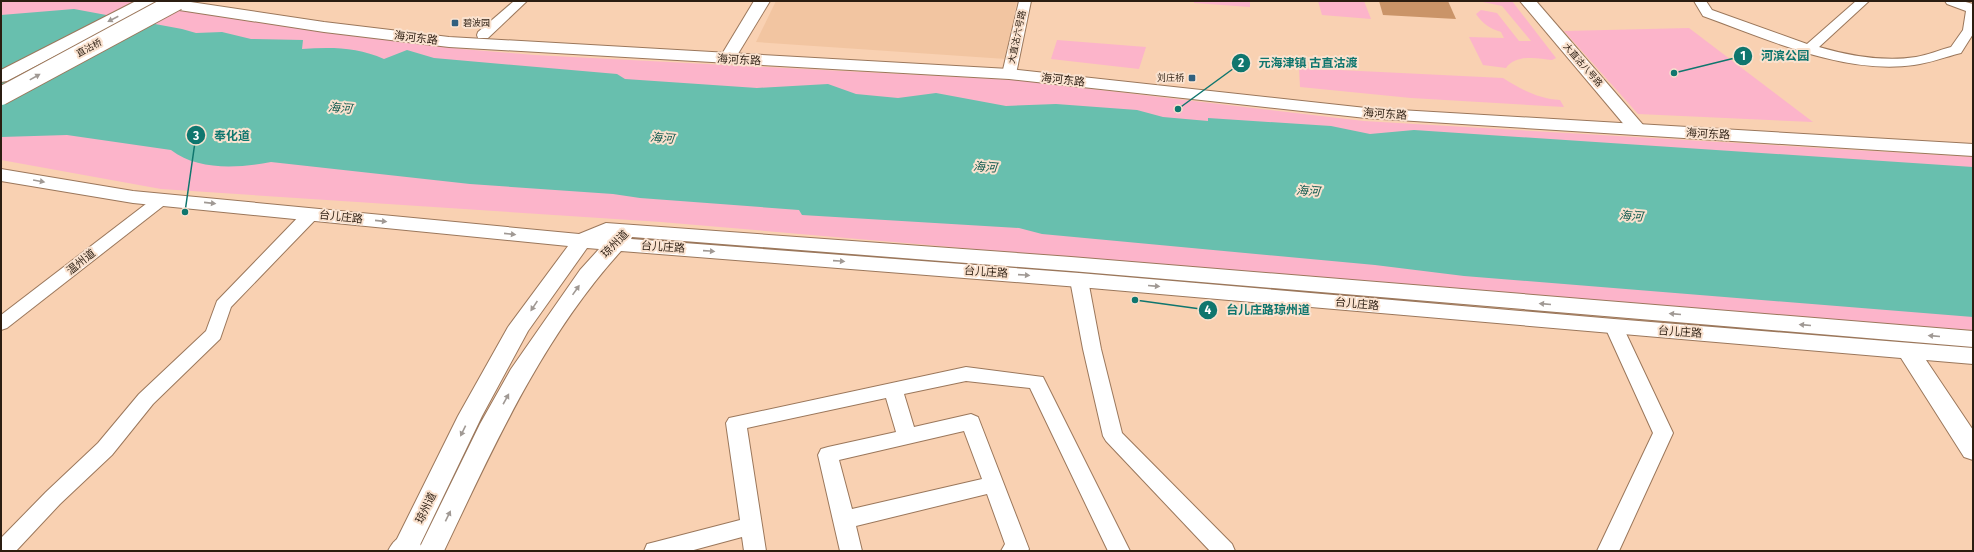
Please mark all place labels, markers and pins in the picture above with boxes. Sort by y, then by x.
marker: 碧波园 [450,18,460,28]
place label: 碧波园 [463,18,490,28]
callout: 河滨公园 [1733,44,1817,68]
callout: 元海津镇 古直沽渡 [1231,51,1366,75]
place label: 刘庄桥 [1157,72,1185,83]
marker: 刘庄桥 [1187,73,1197,83]
callout: 奉化道 [186,123,258,147]
callout: 台儿庄路琼州道 [1198,298,1318,322]

